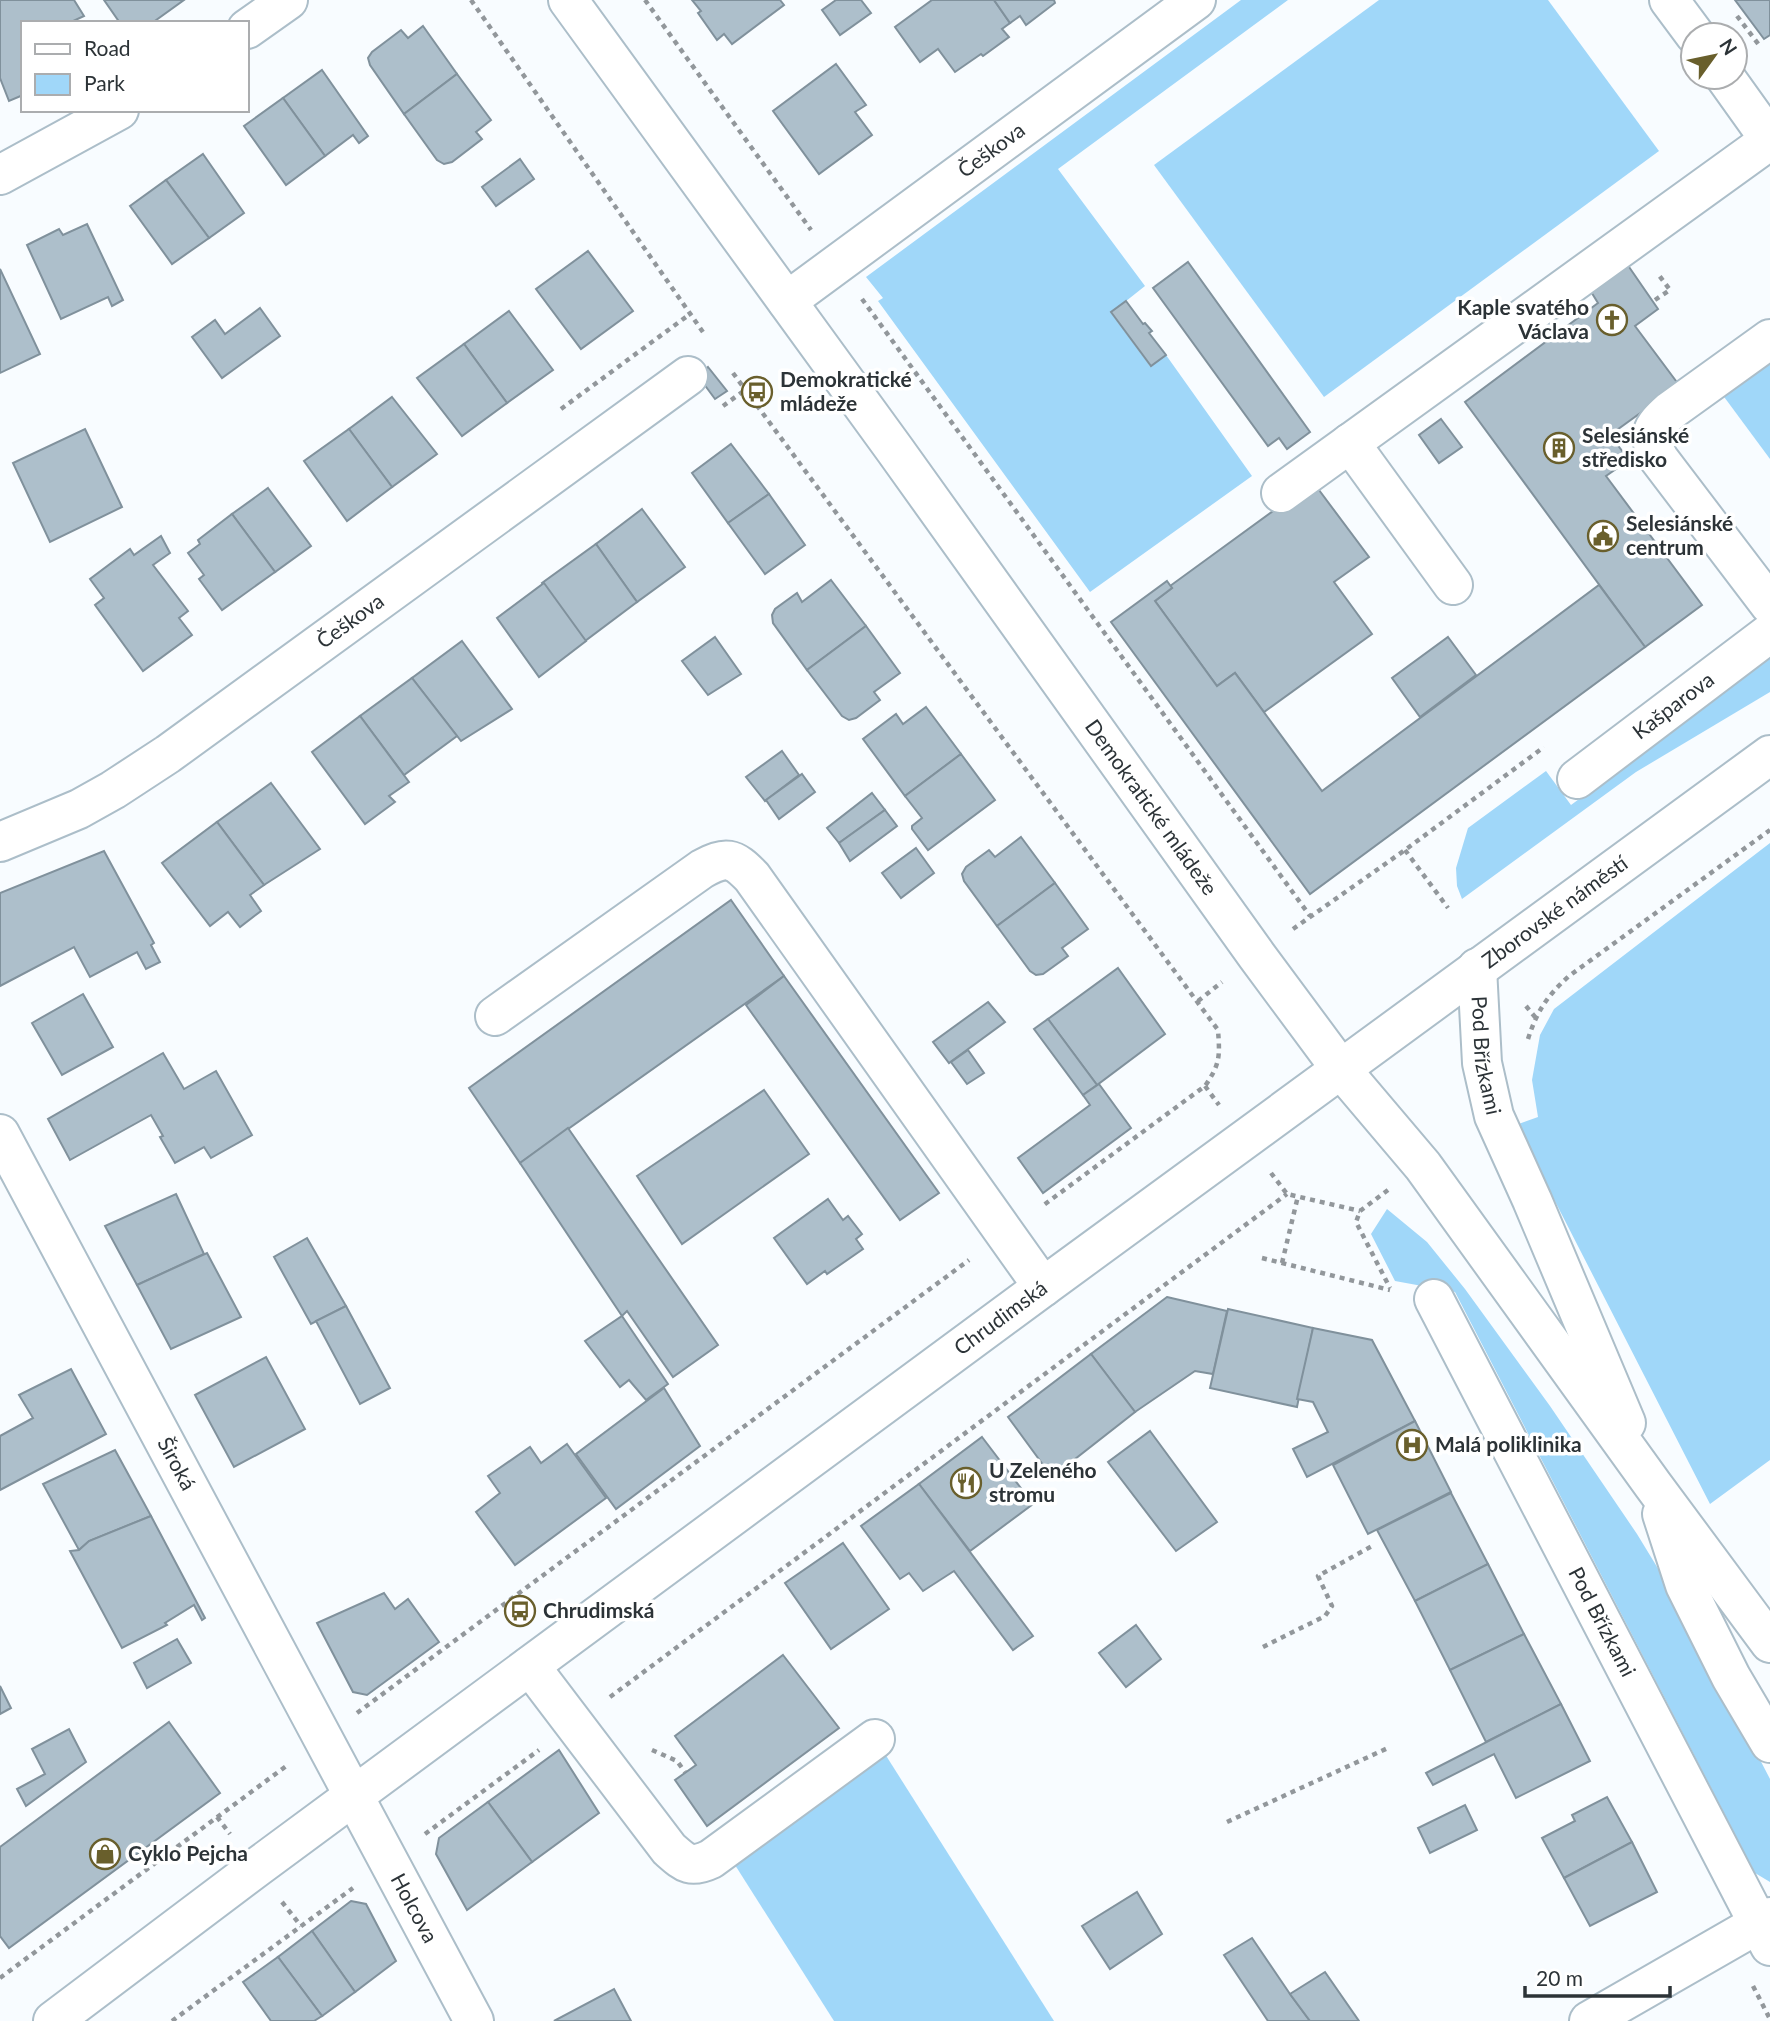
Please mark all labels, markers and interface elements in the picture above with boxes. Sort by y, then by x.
legend [21,21,248,112]
north arrow [1679,21,1749,91]
text: N [1715,34,1742,59]
text: Road [84,35,131,60]
text: Park [84,70,125,95]
street label: Češkova [952,116,1029,182]
place label: Kaple svatého Václava [1457,294,1589,343]
church icon: Kaple svatého Václava [1595,303,1629,337]
place label: Demokratické mládeže [780,366,912,415]
bus stop icon: Demokratické mládeže [740,375,774,409]
place label: Selesiánské středisko [1582,422,1689,471]
building icon: Selesiánské středisko [1542,431,1576,465]
place label: Selesiánské centrum [1626,510,1733,559]
public building icon: Selesiánské centrum [1586,519,1620,553]
street label: Češkova [311,587,388,653]
street label: Kašparova [1627,666,1718,744]
street label: Demokratické mládeže [1081,714,1223,899]
street label: Zborovské náměstí [1477,849,1633,972]
street label: Pod Břízkami [1467,995,1507,1117]
street label: Chrudimská [948,1274,1051,1359]
hospital icon: Malá poliklinika [1395,1428,1429,1462]
place label: Malá poliklinika [1435,1431,1582,1456]
street label: Široká [153,1432,202,1494]
place label: U Zeleného stromu [989,1457,1097,1506]
restaurant icon: U Zeleného stromu [949,1466,983,1500]
street label: Pod Břízkami [1564,1562,1642,1680]
bus stop icon: Chrudimská [503,1594,537,1628]
place label: Chrudimská [543,1597,654,1622]
shop icon: Cyklo Pejcha [88,1837,122,1871]
place label: Cyklo Pejcha [128,1840,248,1865]
street label: Holcova [386,1869,444,1947]
scale bar [1525,1954,1670,1998]
text: 20 m [1536,1965,1583,1990]

